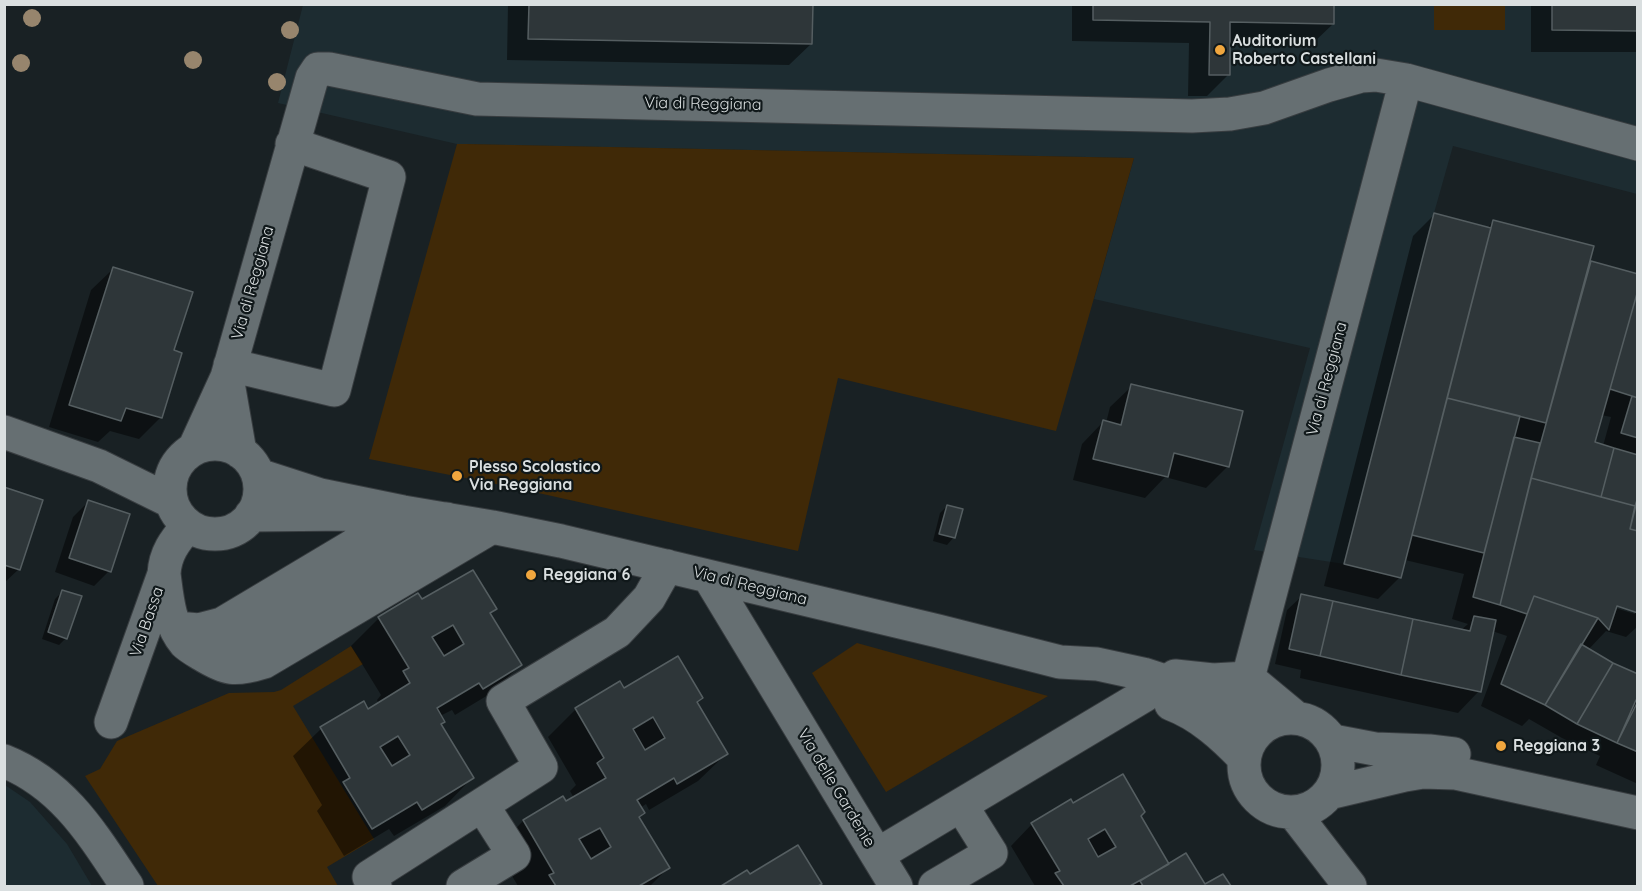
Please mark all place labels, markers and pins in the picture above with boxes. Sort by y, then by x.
place label: Auditorium Roberto Castellani [1232,31,1376,69]
marker: Auditorium Roberto Castellani [1213,43,1227,57]
place label: Plesso Scolastico Via Reggiana [469,457,601,495]
marker: Plesso Scolastico Via Reggiana [450,469,464,483]
place label: Reggiana 6 [543,565,630,585]
marker: Reggiana 6 [524,568,538,582]
place label: Reggiana 3 [1513,736,1600,756]
marker: Reggiana 3 [1494,739,1508,753]

